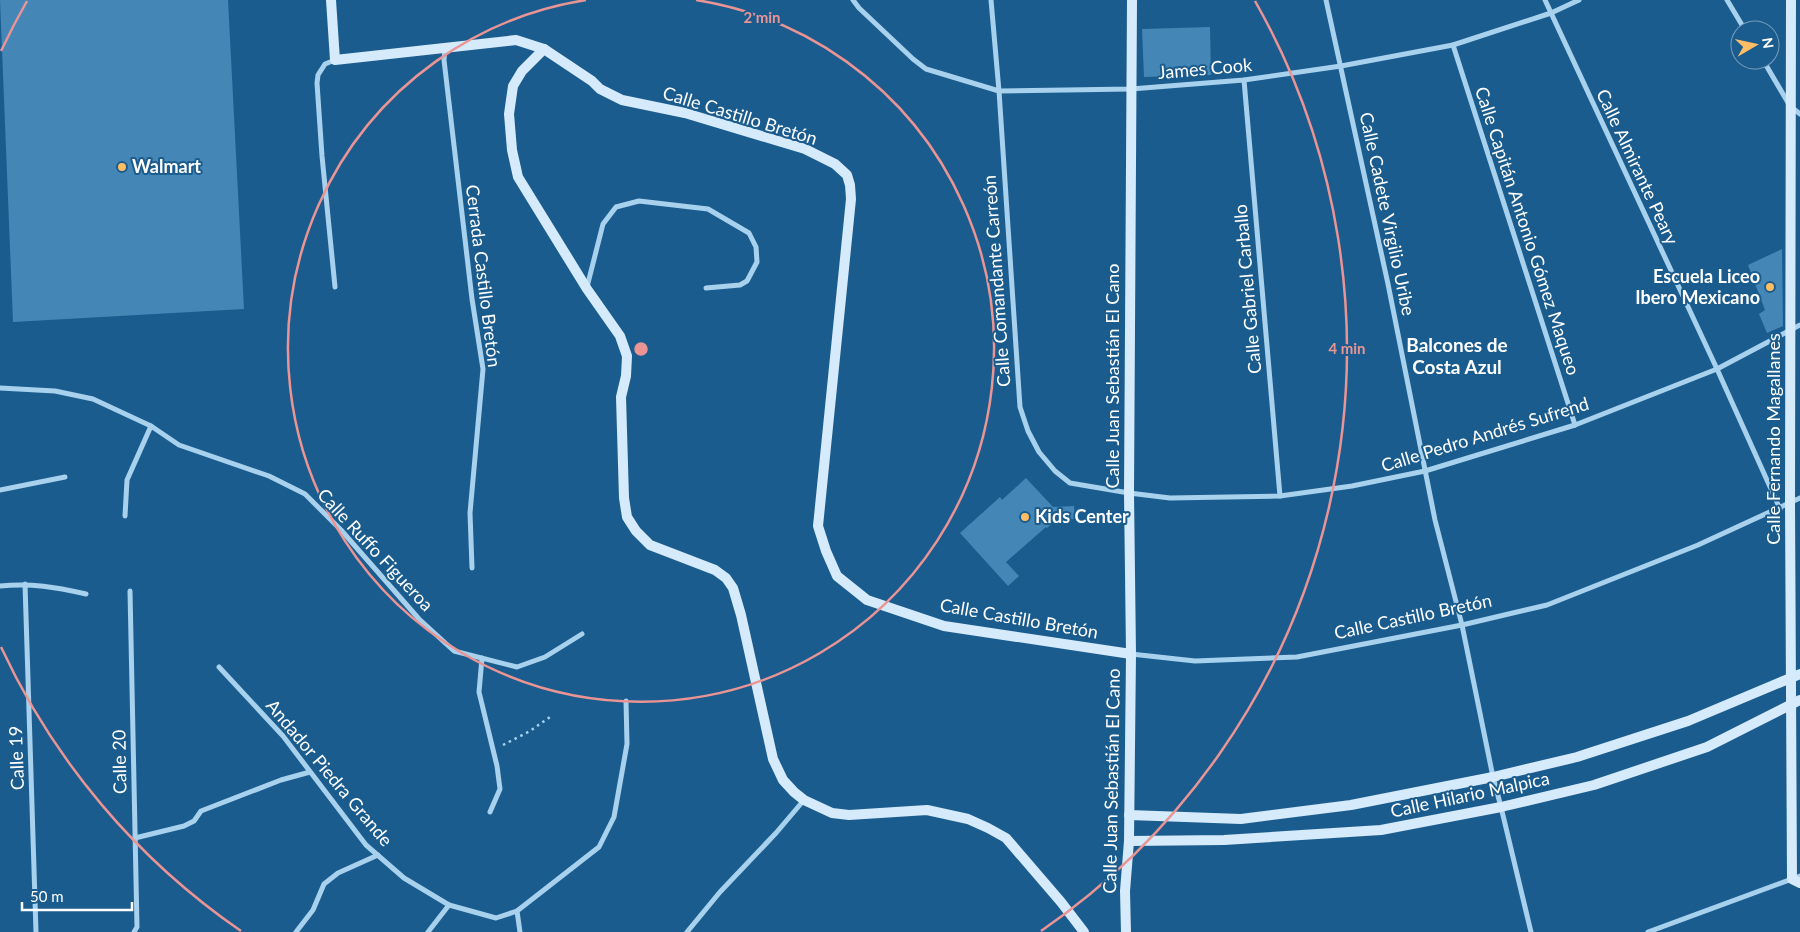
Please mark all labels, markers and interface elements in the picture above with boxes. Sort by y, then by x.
text: 2 min [743,8,781,26]
north arrow [1730,20,1780,70]
text: N [1759,36,1778,50]
street label: James Cook [1157,53,1254,83]
street label: Calle Castillo Bretón [660,81,820,149]
street label: Calle Capitán Antonio Gómez Maqueo [1471,84,1585,378]
street label: Calle Almirante Peary [1592,85,1684,248]
street label: Calle Cadete Virgilio Uribe [1356,110,1420,317]
place label: Walmart [132,155,201,177]
marker: Walmart [116,161,128,173]
street label: Calle Comandante Carreón [978,174,1014,388]
street label: Cerrada Castillo Bretón [462,183,506,368]
street label: Calle Gabriel Carballo [1229,203,1265,375]
street label: Calle Juan Sebastián El Cano [1101,263,1123,489]
place label: Escuela Liceo Ibero Mexicano [1635,265,1760,308]
marker: Escuela Liceo Ibero Mexicano [1764,281,1776,293]
district label: Balcones de Costa Azul [1406,333,1508,378]
street label: Calle Fernando Magallanes [1762,333,1784,545]
text: 4 min [1328,339,1366,357]
centre of rings [632,340,650,358]
street label: Calle Pedro Andrés Sufrend [1378,392,1591,476]
street label: Calle Ruffo Figueroa [313,483,438,615]
place label: Kids Center [1035,505,1129,527]
marker: Kids Center [1019,511,1031,523]
street label: Calle Castillo Bretón [1332,589,1494,643]
street label: Calle Castillo Bretón [938,593,1100,643]
street label: Calle Juan Sebastián El Cano [1098,668,1124,894]
street label: Andador Piedra Grande [262,694,398,850]
street label: Calle 19 [4,725,28,791]
street label: Calle 20 [107,730,131,794]
street label: Calle Hilario Malpica [1388,766,1551,822]
scale bar [22,880,132,912]
text: 50 m [30,887,64,905]

